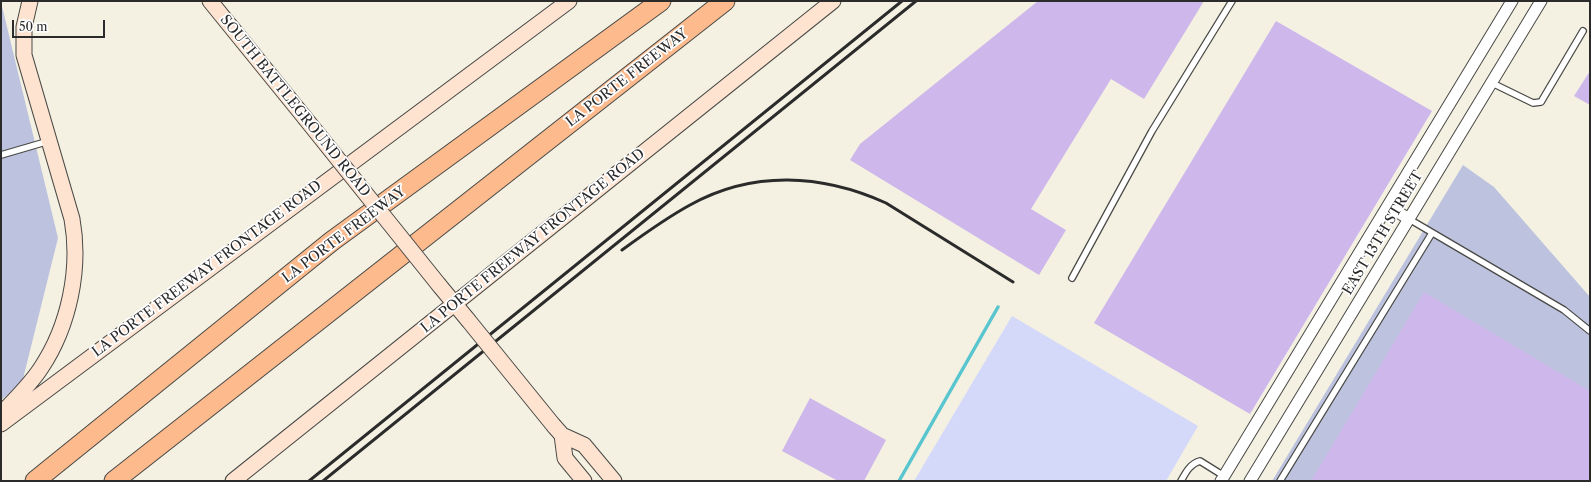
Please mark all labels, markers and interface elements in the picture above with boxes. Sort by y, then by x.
scale bar [14,12,107,38]
street label: SOUTH BATTLEGROUND ROAD [216,12,374,200]
text: 50 m [19,19,48,34]
street label: LA PORTE FREEWAY [563,25,691,131]
street label: LA PORTE FREEWAY FRONTAGE ROAD [418,145,648,337]
street label: EAST 13TH STREET [1339,168,1427,298]
street label: LA PORTE FREEWAY FRONTAGE ROAD [89,177,325,361]
street label: LA PORTE FREEWAY [279,183,409,287]

